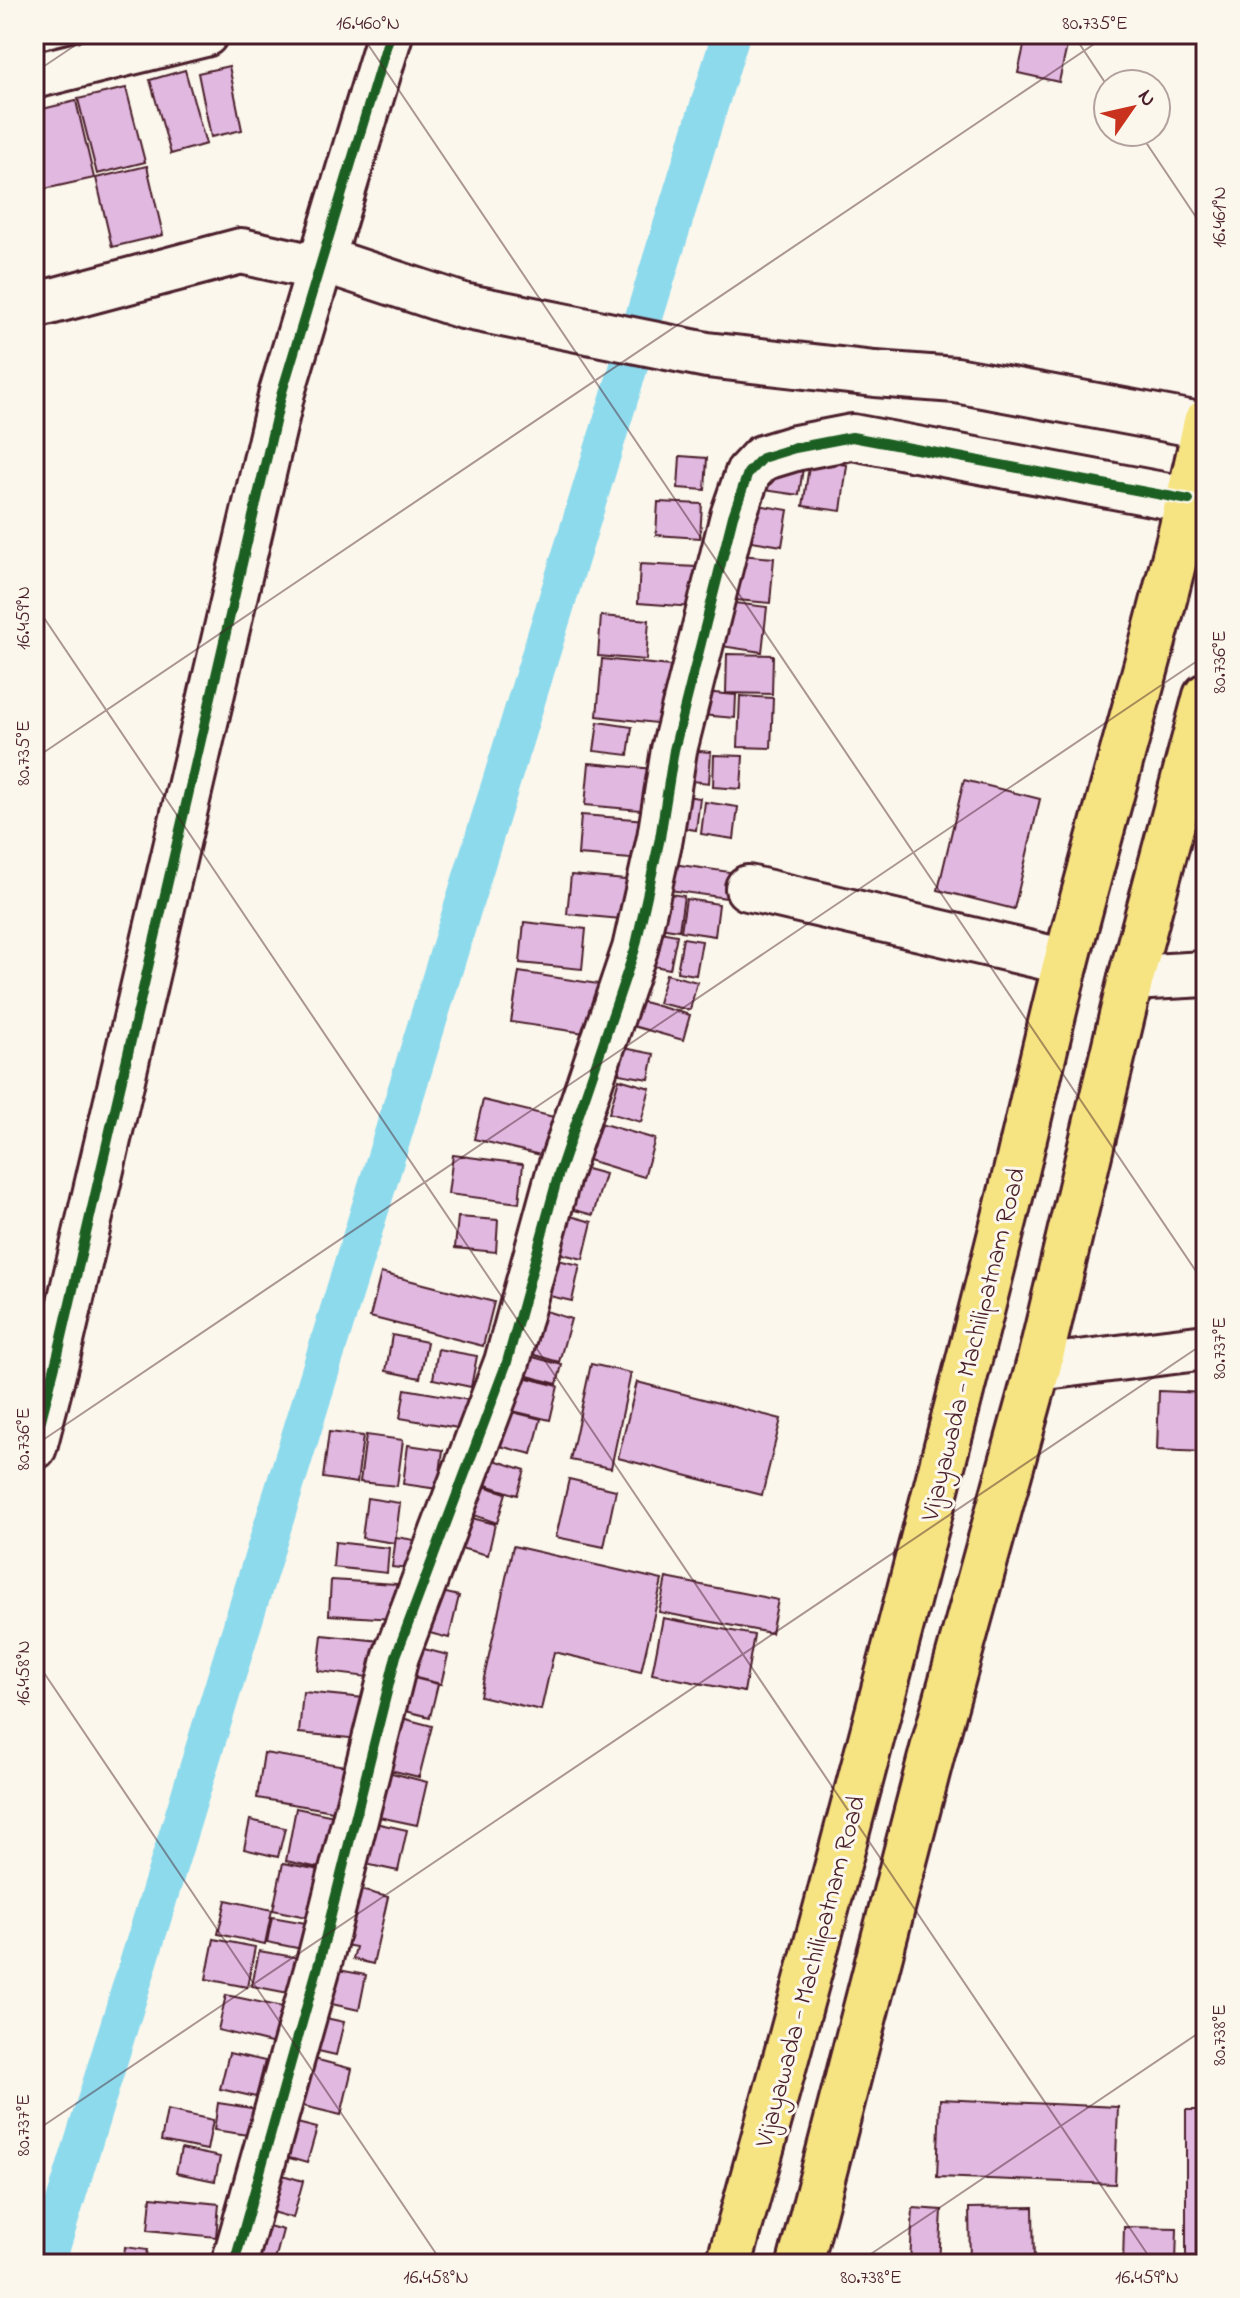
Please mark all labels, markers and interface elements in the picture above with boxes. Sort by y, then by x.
text: 16.460°N [336,10,400,39]
text: 80.735°E [1062,10,1128,39]
north arrow [1092,68,1172,148]
text: N [1129,83,1164,114]
text: 16.461°N [1206,186,1235,248]
text: 16.459°N [10,586,39,650]
text: 80.736°E [1206,631,1235,694]
text: 80.735°E [10,720,39,786]
street label: Vijayawada - Machilipatnam Road [912,1164,1037,1526]
text: 80.737°E [1206,1317,1235,1379]
text: 80.736°E [10,1408,39,1471]
text: 16.458°N [10,1640,39,1706]
street label: Vijayawada - Machilipatnam Road [746,1791,877,2153]
text: 80.738°E [1206,2004,1235,2066]
text: 80.737°E [10,2094,39,2156]
text: 16.458°N [403,2264,469,2293]
text: 80.738°E [840,2264,902,2293]
text: 16.459°N [1115,2264,1179,2293]

